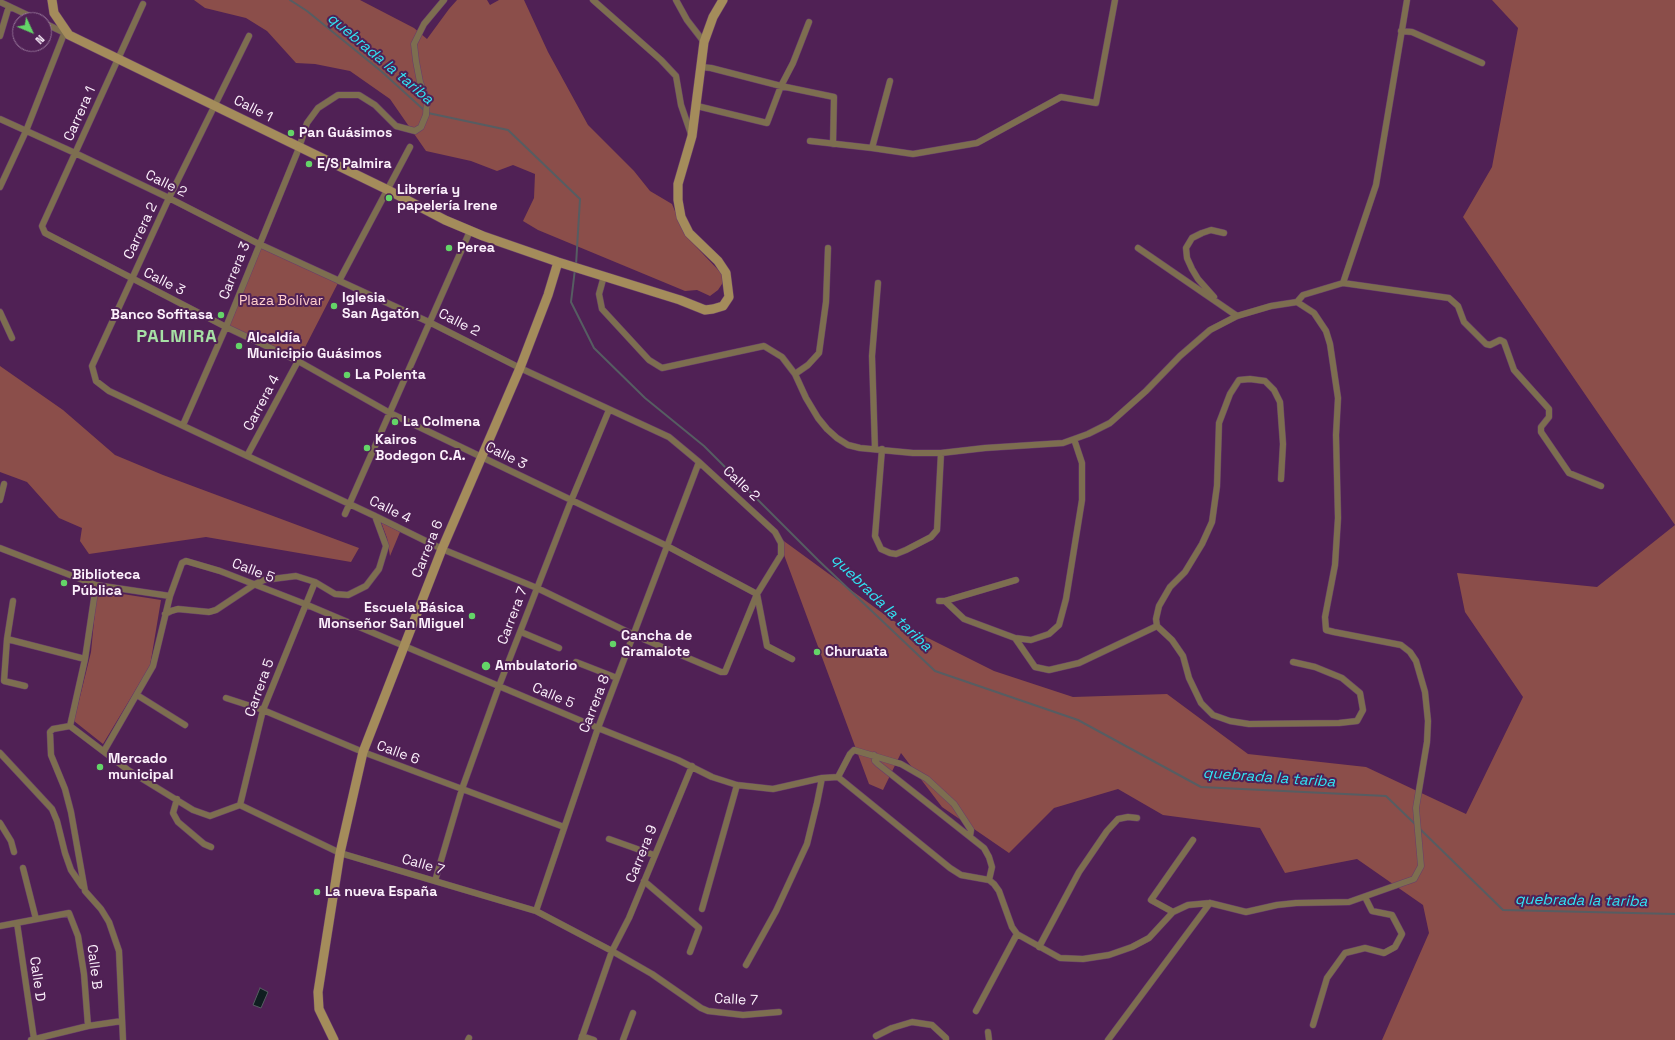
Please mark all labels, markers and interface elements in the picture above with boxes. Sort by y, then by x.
water label: quebrada la tariba [323,9,437,109]
north arrow [12,12,52,52]
text: N [32,32,48,47]
street label: Carrera 1 [60,84,100,144]
street label: Calle 1 [231,92,275,126]
place label: Pan Guásimos [299,125,392,141]
marker: Pan Guásimos [286,128,296,138]
place label: E/S Palmira [317,156,392,172]
marker: E/S Palmira [304,159,314,169]
street label: Calle 2 [142,167,190,201]
place label: Librería y papelería Irene [397,182,498,214]
marker: Librería y papelería Irene [384,193,394,203]
street label: Carrera 2 [121,200,161,262]
street label: Carrera 3 [216,240,254,302]
place label: Perea [457,240,495,256]
marker: Perea [444,243,454,253]
street label: Calle 3 [140,264,188,300]
place label: Iglesia San Agatón [342,290,419,322]
park label: Plaza Bolívar [239,293,323,309]
marker: Iglesia San Agatón [329,301,339,311]
street label: Calle 2 [435,305,483,341]
place label: Banco Sofitasa [111,307,213,323]
marker: Banco Sofitasa [216,310,226,320]
district label: PALMIRA [136,326,218,348]
place label: Alcaldía Municipio Guásimos [247,330,382,362]
marker: Alcaldía Municipio Guásimos [234,341,244,351]
place label: La Polenta [355,367,426,383]
marker: La Polenta [342,370,352,380]
street label: Carrera 4 [240,372,284,434]
place label: La Colmena [403,414,480,430]
marker: La Colmena [390,417,400,427]
place label: Kairos Bodegon C.A. [375,432,466,464]
street label: Calle 3 [482,439,530,473]
marker: Kairos Bodegon C.A. [362,443,372,453]
street label: Calle 2 [719,463,763,505]
street label: Calle 4 [366,493,414,527]
street label: Carrera 6 [409,518,447,580]
water label: quebrada la tariba [827,550,935,656]
street label: Calle 5 [229,555,277,587]
place label: Biblioteca Pública [72,567,140,600]
marker: Biblioteca Pública [59,578,69,588]
street label: Carrera 7 [494,585,532,647]
place label: Escuela Básica Monseñor San Miguel [319,600,464,632]
marker: Escuela Básica Monseñor San Miguel [467,611,477,621]
place label: Cancha de Gramalote [621,628,692,660]
marker: Cancha de Gramalote [608,639,618,649]
place label: Churuata [825,644,887,660]
marker: Churuata [812,647,822,657]
street label: Carrera 5 [242,657,278,719]
place label: Ambulatorio [495,658,577,674]
marker: Ambulatorio [480,660,492,672]
street label: Carrera 8 [576,672,614,736]
street label: Calle 5 [529,680,577,712]
street label: Calle 6 [374,738,422,768]
place label: Mercado municipal [108,751,173,784]
marker: Mercado municipal [95,762,105,772]
water label: quebrada la tariba [1202,764,1336,792]
street label: Carrera 9 [623,823,661,885]
street label: Calle 7 [400,851,446,879]
place label: La nueva España [325,884,437,900]
marker: La nueva España [312,887,322,897]
water label: quebrada la tariba [1515,891,1647,911]
street label: Calle B [83,944,105,990]
street label: Calle D [26,956,48,1002]
street label: Calle 7 [714,990,758,1010]

